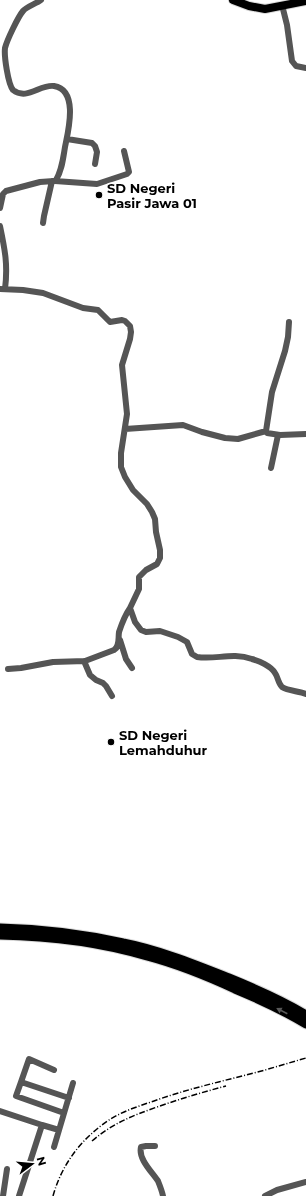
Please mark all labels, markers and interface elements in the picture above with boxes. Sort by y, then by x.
place label: SD Negeri Pasir Jawa 01 [107,180,197,211]
marker: SD Negeri Pasir Jawa 01 [94,190,104,200]
place label: SD Negeri Lemahduhur [119,727,208,758]
marker: SD Negeri Lemahduhur [106,737,116,747]
one-way arrow [277,1008,288,1014]
north arrow [12,1144,52,1184]
text: N [34,1155,50,1167]

